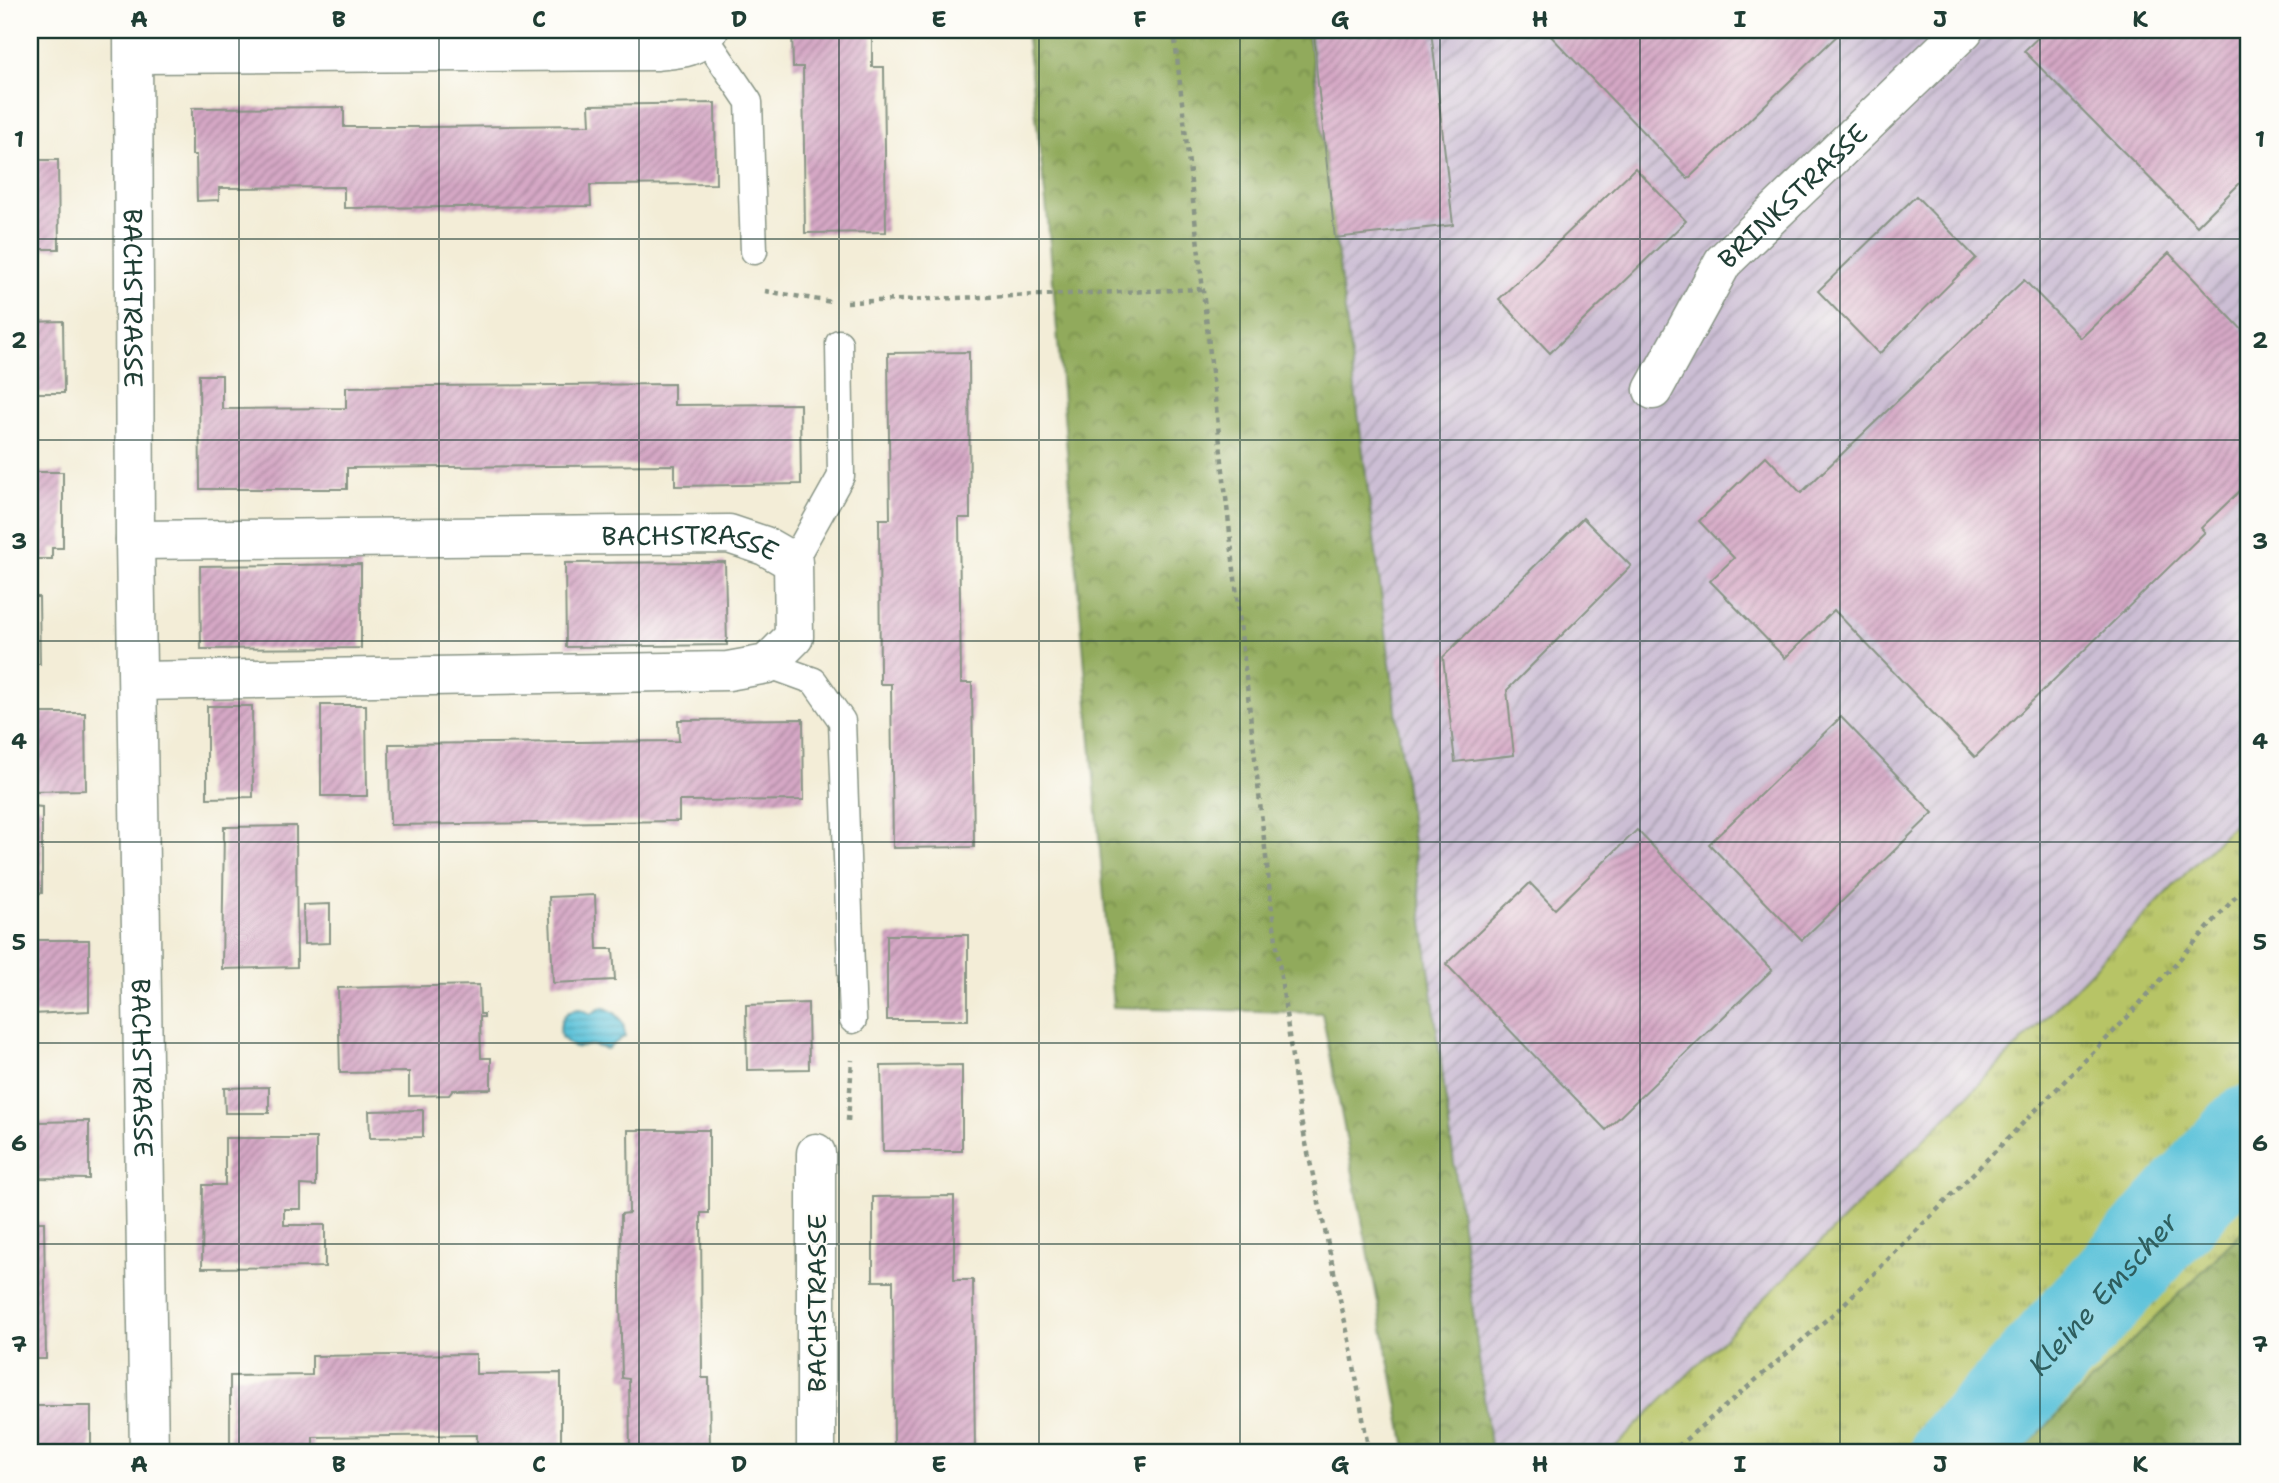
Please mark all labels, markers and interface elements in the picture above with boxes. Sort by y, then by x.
text: A [130,4,148,34]
text: B [332,4,346,34]
text: C [532,4,546,34]
text: D [731,4,747,34]
text: E [931,4,947,34]
text: F [1133,4,1147,34]
text: G [1331,4,1350,34]
text: H [1532,4,1548,34]
text: I [1734,4,1747,34]
text: J [1933,4,1947,34]
text: K [2132,4,2148,34]
street label: BRINKSTRASSE [1710,115,1875,276]
text: 1 [14,124,24,154]
text: 1 [2255,124,2265,154]
street label: BACHSTRASSE [116,208,152,388]
text: 2 [11,325,27,355]
text: 2 [2252,325,2268,355]
street label: BACHSTRASSE [601,516,785,568]
text: 3 [11,526,27,556]
text: 3 [2252,526,2268,556]
text: 4 [11,726,27,756]
text: 4 [2252,726,2268,756]
text: 5 [12,927,26,957]
text: 5 [2253,927,2267,957]
street label: BACHSTRASSE [124,978,162,1158]
text: 6 [11,1128,27,1158]
text: 6 [2252,1128,2268,1158]
water label: Kleine Emscher [2019,1203,2187,1383]
street label: BACHSTRASSE [799,1214,834,1392]
text: 7 [11,1329,27,1359]
text: 7 [2252,1329,2268,1359]
text: A [130,1449,148,1479]
text: B [332,1449,346,1479]
text: C [532,1449,546,1479]
text: D [731,1449,747,1479]
text: E [931,1449,947,1479]
text: F [1133,1449,1147,1479]
text: G [1331,1449,1350,1479]
text: H [1532,1449,1548,1479]
text: I [1734,1449,1747,1479]
text: J [1933,1449,1947,1479]
text: K [2132,1449,2148,1479]

